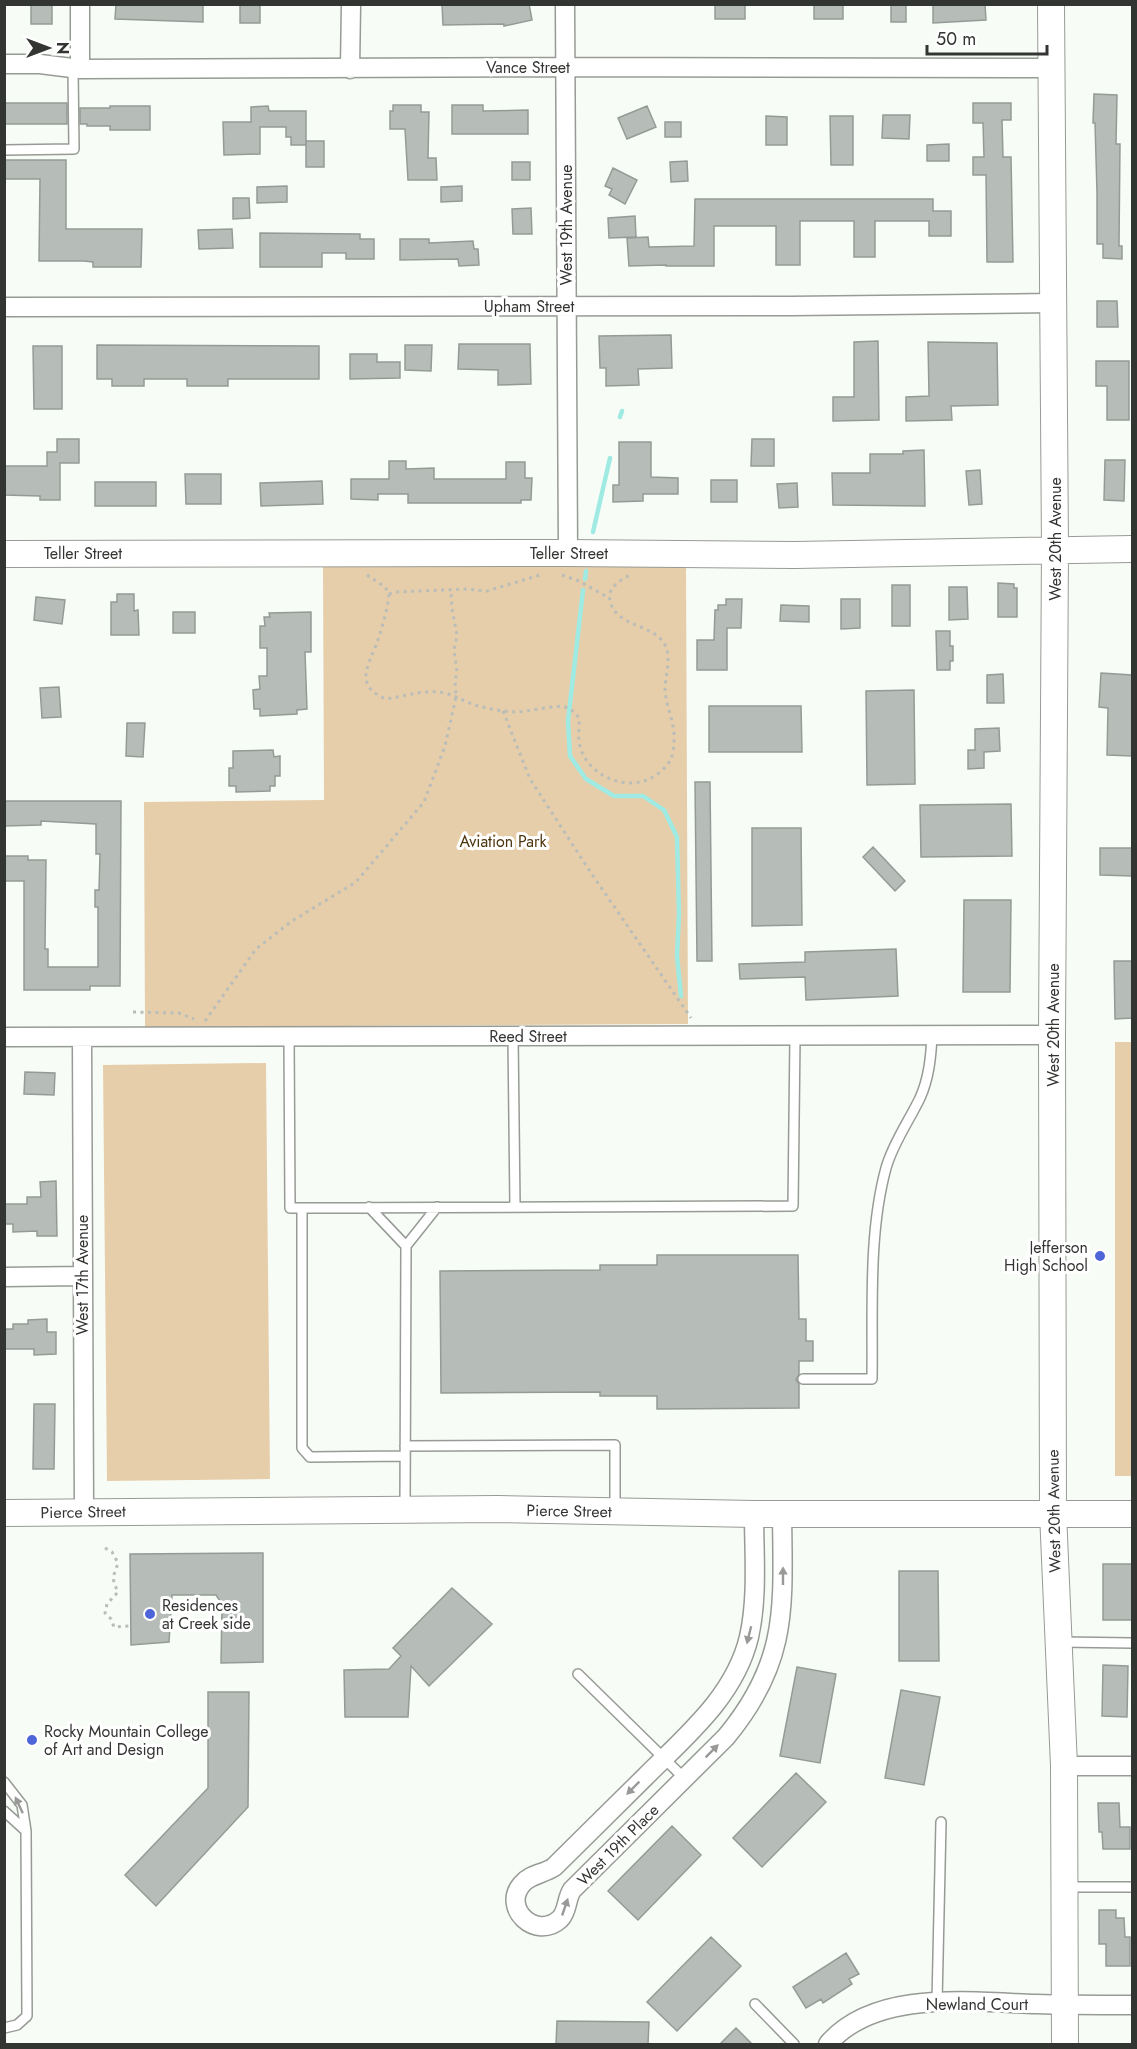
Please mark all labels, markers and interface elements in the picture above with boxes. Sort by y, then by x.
north arrow [18,18,78,78]
scale bar [927,18,1047,56]
text: 50 m [936,26,976,52]
text: N [51,42,74,54]
street label: Vance Street [486,56,570,79]
street label: West 19th Avenue [555,164,578,286]
street label: Upham Street [484,295,574,318]
street label: West 20th Avenue [1044,477,1067,601]
street label: Teller Street [44,542,122,565]
street label: Teller Street [530,542,608,565]
park label: Aviation Park [459,830,548,853]
street label: West 20th Avenue [1042,963,1065,1087]
street label: Reed Street [489,1025,567,1048]
street label: West 17th Avenue [71,1215,94,1335]
place label: Jefferson High School [1004,1236,1088,1277]
marker: Jefferson High School [1093,1249,1107,1263]
street label: West 20th Avenue [1041,1449,1067,1573]
street label: Pierce Street [526,1499,612,1523]
street label: Pierce Street [40,1500,126,1524]
one-way arrow [778,1566,788,1585]
place label: Residences at Creek side [162,1594,251,1635]
marker: Residences at Creek side [143,1607,157,1621]
one-way arrow [743,1626,753,1644]
place label: Rocky Mountain College of Art and Design [44,1720,209,1761]
marker: Rocky Mountain College of Art and Design [25,1733,39,1747]
one-way arrow [705,1744,719,1758]
one-way arrow [627,1781,641,1795]
one-way arrow [15,1796,24,1813]
street label: West 19th Place [572,1799,664,1891]
one-way arrow [561,1898,571,1916]
street label: Newland Court [926,1993,1028,2016]

